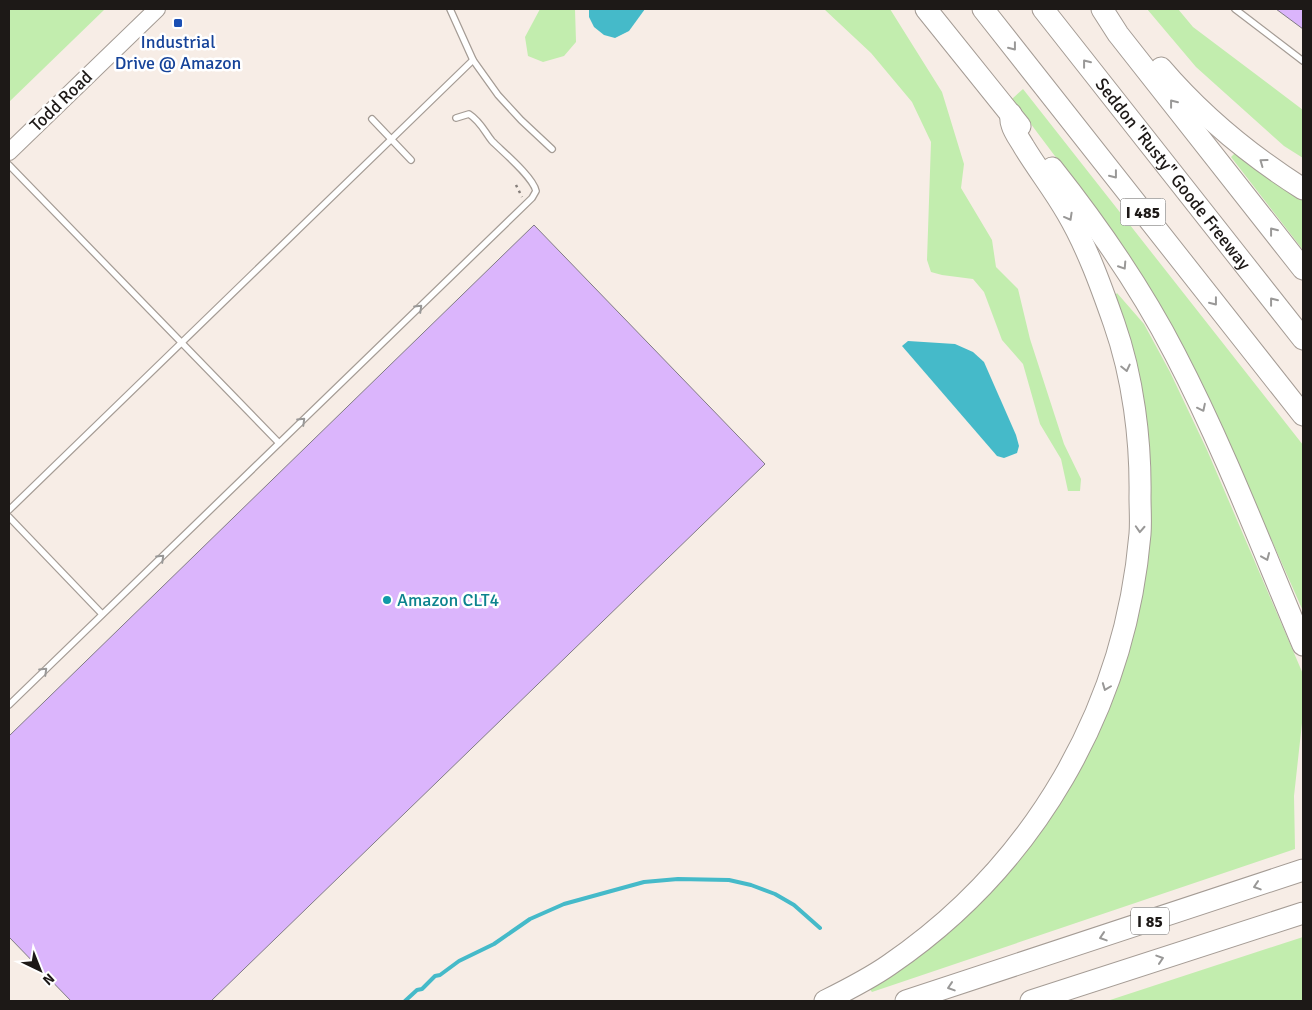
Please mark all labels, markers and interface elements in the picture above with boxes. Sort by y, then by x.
marker: Industrial Drive @ Amazon [172,17,184,29]
place label: Industrial Drive @ Amazon [115,31,241,74]
one-way arrow [1008,41,1016,50]
one-way arrow [1083,60,1091,69]
street label: Todd Road [25,66,97,136]
street label: Seddon "Rusty" Goode Freeway [1091,74,1256,275]
one-way arrow [1170,100,1178,109]
one-way arrow [1259,159,1269,168]
one-way arrow [1108,169,1116,178]
road number: I 485 [1120,198,1166,226]
one-way arrow [1062,211,1072,220]
one-way arrow [1270,227,1279,237]
one-way arrow [1117,260,1126,269]
one-way arrow [1209,297,1218,306]
one-way arrow [1270,297,1279,306]
one-way arrow [413,304,422,313]
one-way arrow [1120,363,1131,372]
one-way arrow [1196,403,1206,412]
one-way arrow [297,418,306,427]
one-way arrow [1134,525,1145,533]
one-way arrow [1260,552,1271,561]
one-way arrow [155,555,164,564]
place label: Amazon CLT4 [397,589,500,611]
marker: Amazon CLT4 [381,594,393,606]
one-way arrow [38,668,47,677]
one-way arrow [1102,683,1112,691]
one-way arrow [1253,880,1262,890]
road number: I 85 [1131,908,1169,934]
one-way arrow [1099,931,1107,941]
north arrow [15,945,65,995]
one-way arrow [1156,955,1164,965]
text: N [39,970,58,989]
one-way arrow [947,981,956,991]

